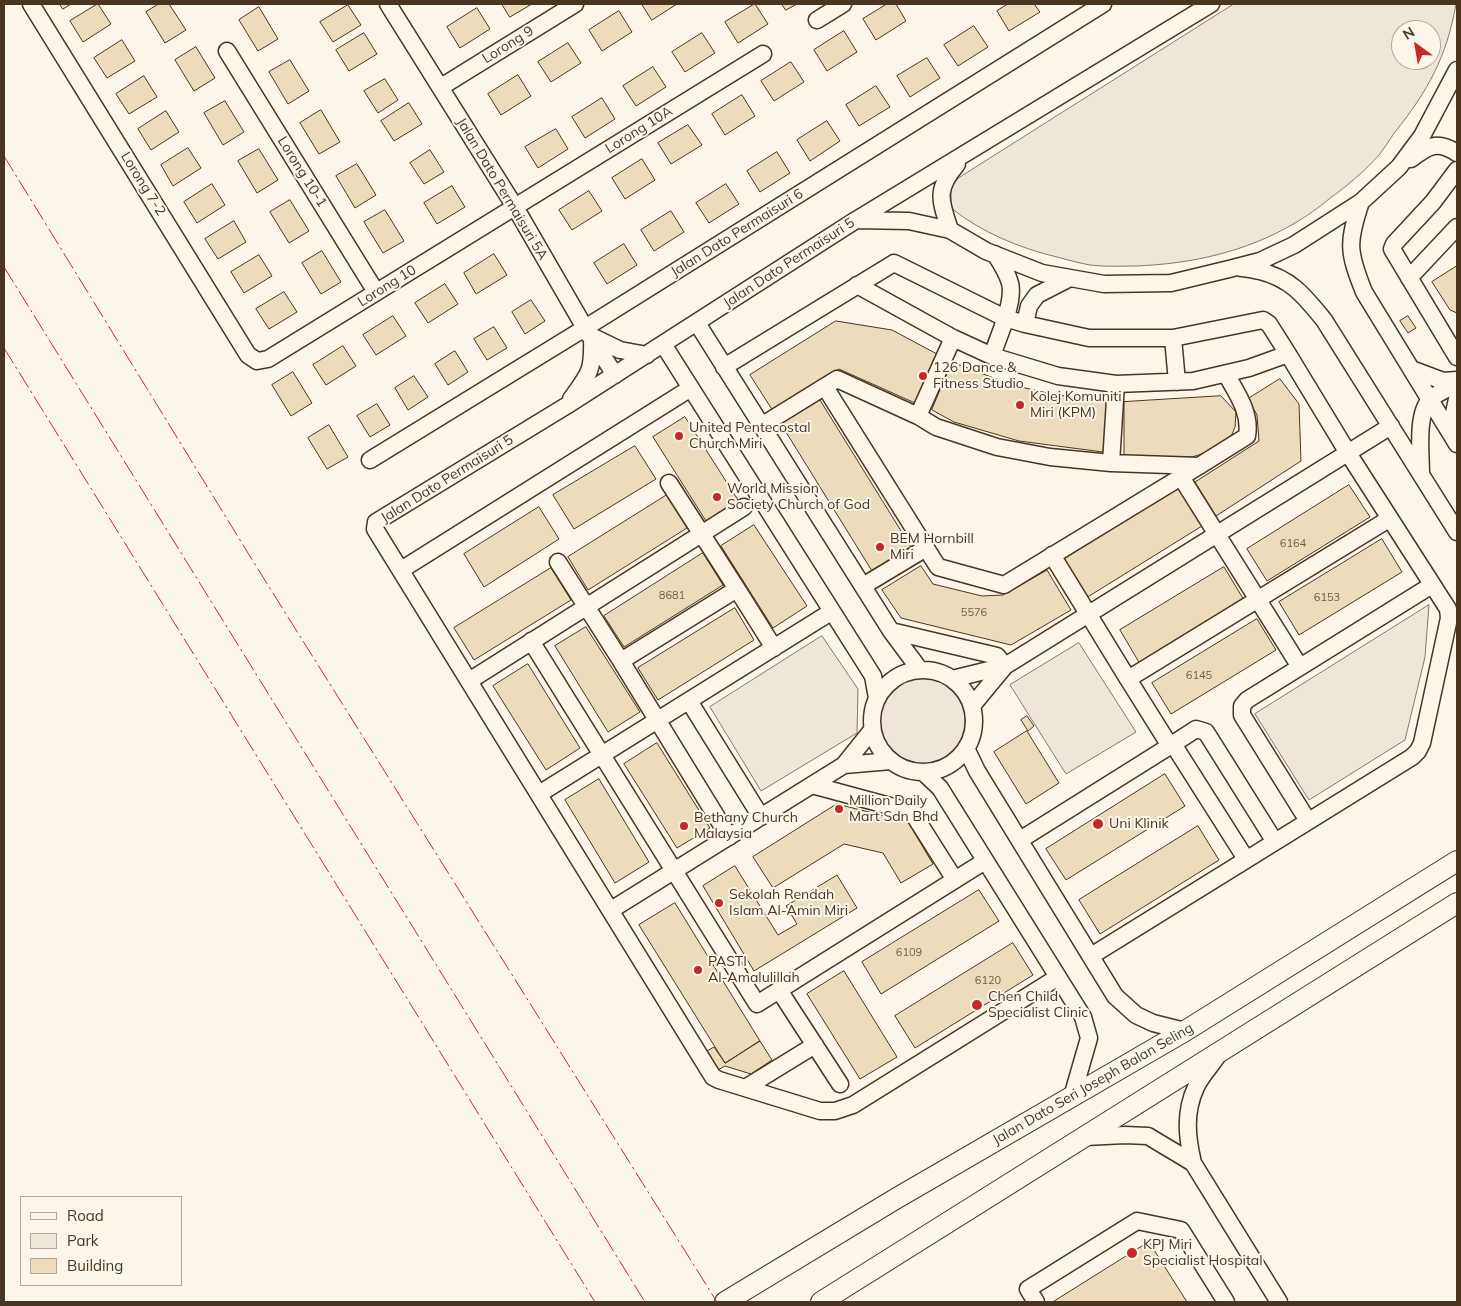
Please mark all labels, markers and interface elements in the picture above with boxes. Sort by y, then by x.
north arrow [1391,20,1441,70]
street label: Lorong 9 [479,23,537,67]
text: N [1399,23,1418,44]
street label: Lorong 10A [602,103,676,157]
street label: Jalan Dato Permaisuri 5A [453,115,551,263]
street label: Lorong 10-1 [274,134,330,210]
street label: Lorong 7-2 [117,149,169,219]
street label: Jalan Dato Permaisuri 6 [668,185,806,281]
street label: Jalan Dato Permaisuri 5 [720,214,858,312]
street label: Lorong 10 [355,261,419,311]
place label: 126 Dance & Fitness Studio [933,360,1024,392]
marker: 126 Dance & Fitness Studio [917,370,929,382]
place label: Kolej Komuniti Miri (KPM) [1030,389,1121,422]
marker: Kolej Komuniti Miri (KPM) [1014,399,1026,411]
place label: United Pentecostal Church Miri [689,420,811,452]
marker: United Pentecostal Church Miri [673,430,685,442]
street label: Jalan Dato Permaisuri 5 [378,431,516,527]
place label: World Mission Society Church of God [727,481,870,514]
marker: World Mission Society Church of God [711,491,723,503]
place label: BEM Hornbill Miri [890,531,974,564]
house number: 6164 [1280,537,1306,551]
marker: BEM Hornbill Miri [874,541,886,553]
house number: 8681 [659,589,685,603]
house number: 6153 [1314,591,1340,605]
house number: 5576 [961,606,987,620]
house number: 6145 [1186,669,1212,683]
place label: Million Daily Mart Sdn Bhd [849,793,939,826]
marker: Million Daily Mart Sdn Bhd [833,803,845,815]
place label: Bethany Church Malaysia [694,810,798,842]
place label: Uni Klinik [1109,816,1169,832]
marker: Uni Klinik [1091,817,1105,831]
marker: Bethany Church Malaysia [678,820,690,832]
place label: Sekolah Rendah Islam Al-Amin Miri [729,887,848,920]
marker: Sekolah Rendah Islam Al-Amin Miri [713,897,725,909]
house number: 6109 [896,946,922,960]
place label: PASTI Al-Amalulillah [708,954,800,986]
marker: PASTI Al-Amalulillah [692,964,704,976]
house number: 6120 [975,974,1001,988]
place label: Chen Child Specialist Clinic [988,989,1088,1022]
marker: Chen Child Specialist Clinic [970,998,984,1012]
street label: Jalan Dato Seri Joseph Balan Seling [990,1019,1196,1149]
legend [20,1196,182,1286]
text: Road [67,1206,104,1225]
text: Park [67,1231,99,1250]
place label: KPJ Miri Specialist Hospital [1143,1237,1263,1270]
marker: KPJ Miri Specialist Hospital [1125,1246,1139,1260]
text: Building [67,1256,123,1275]

